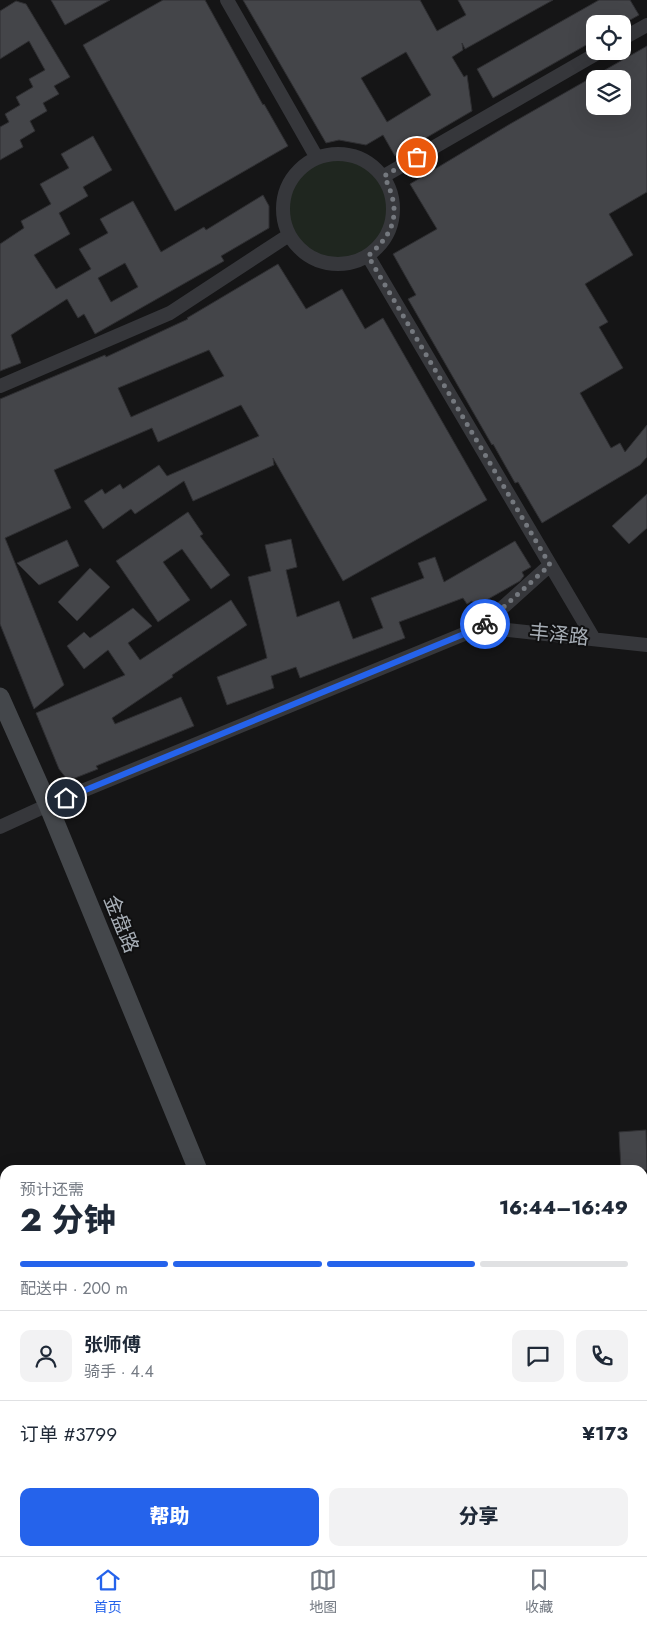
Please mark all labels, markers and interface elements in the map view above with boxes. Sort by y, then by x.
map controls [586,15,631,115]
button: locate [586,15,631,60]
button: layers [586,70,631,115]
pin [396,136,438,178]
icon: bag [403,143,431,171]
courier [460,599,510,649]
icon: bike [471,610,499,638]
street label: 丰泽路 [528,617,590,653]
pin [45,777,87,819]
icon: home [52,784,80,812]
street label: 金盘路 [96,891,146,957]
text: 预计还需 [20,1178,84,1201]
text: 16:44–16:49 [499,1194,628,1221]
text: 2 分钟 [20,1197,115,1243]
text: 配送中 · 200 m [20,1277,128,1300]
button: person [20,1330,72,1382]
button: chat [512,1330,564,1382]
button: phone [576,1330,628,1382]
text: 张师傅 [84,1331,141,1358]
text: 骑手 · 4.4 [84,1360,154,1383]
text: ¥173 [582,1420,628,1447]
text: 订单 #3799 [20,1421,117,1448]
button: 帮助 [20,1488,319,1546]
button: 分享 [329,1488,628,1546]
tab: 首页 [94,1566,122,1617]
tab: 地图 [309,1566,337,1617]
tab: 收藏 [525,1566,553,1617]

